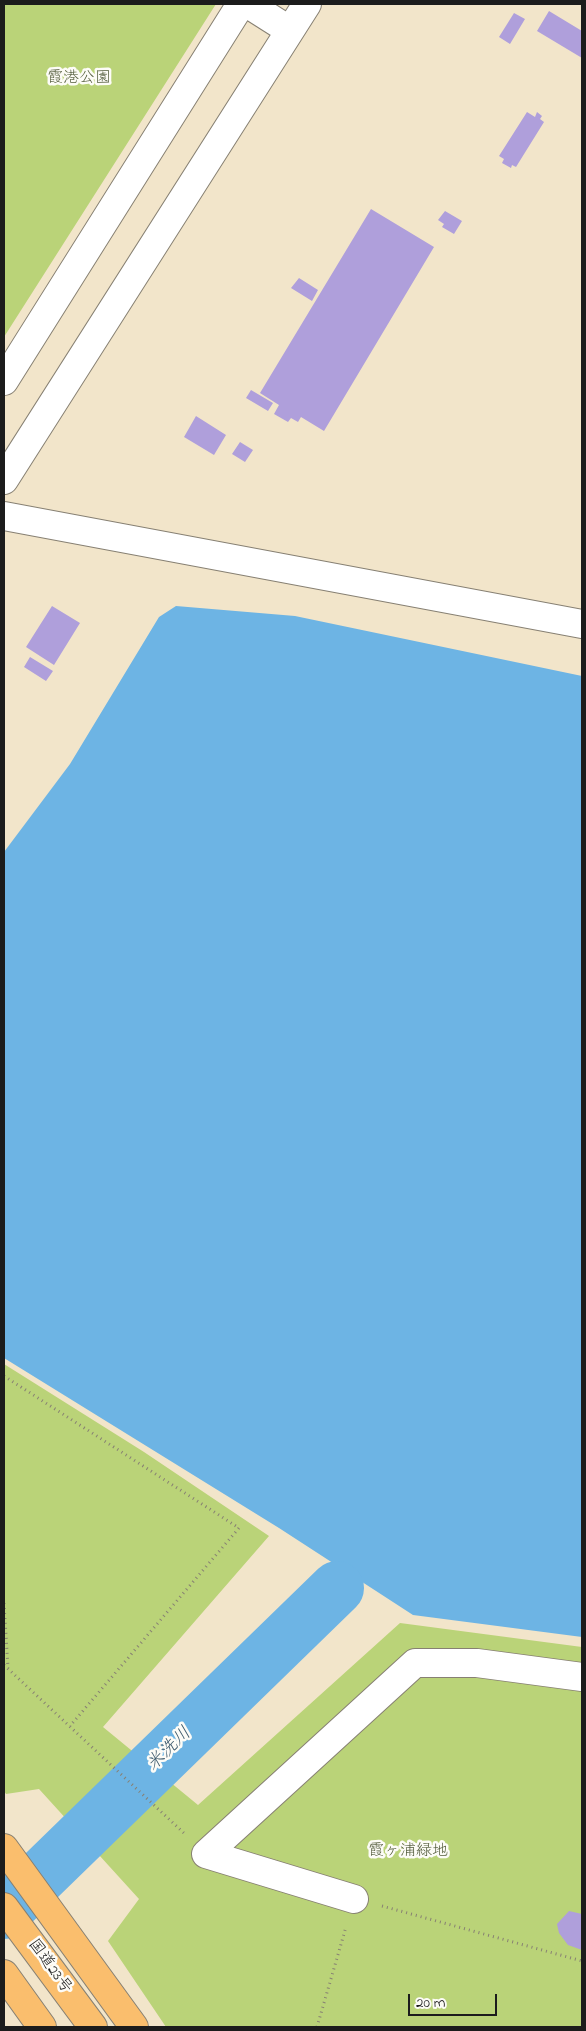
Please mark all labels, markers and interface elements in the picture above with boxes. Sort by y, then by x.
park label: 霞港公園 [47,69,111,89]
water label: 米洗川 [143,1723,197,1777]
park label: 霞ヶ浦緑地 [368,1842,448,1862]
street label: 国道23号 [23,1936,75,1998]
scale bar [411,1984,500,2016]
text: 20 m [416,1992,445,2014]

